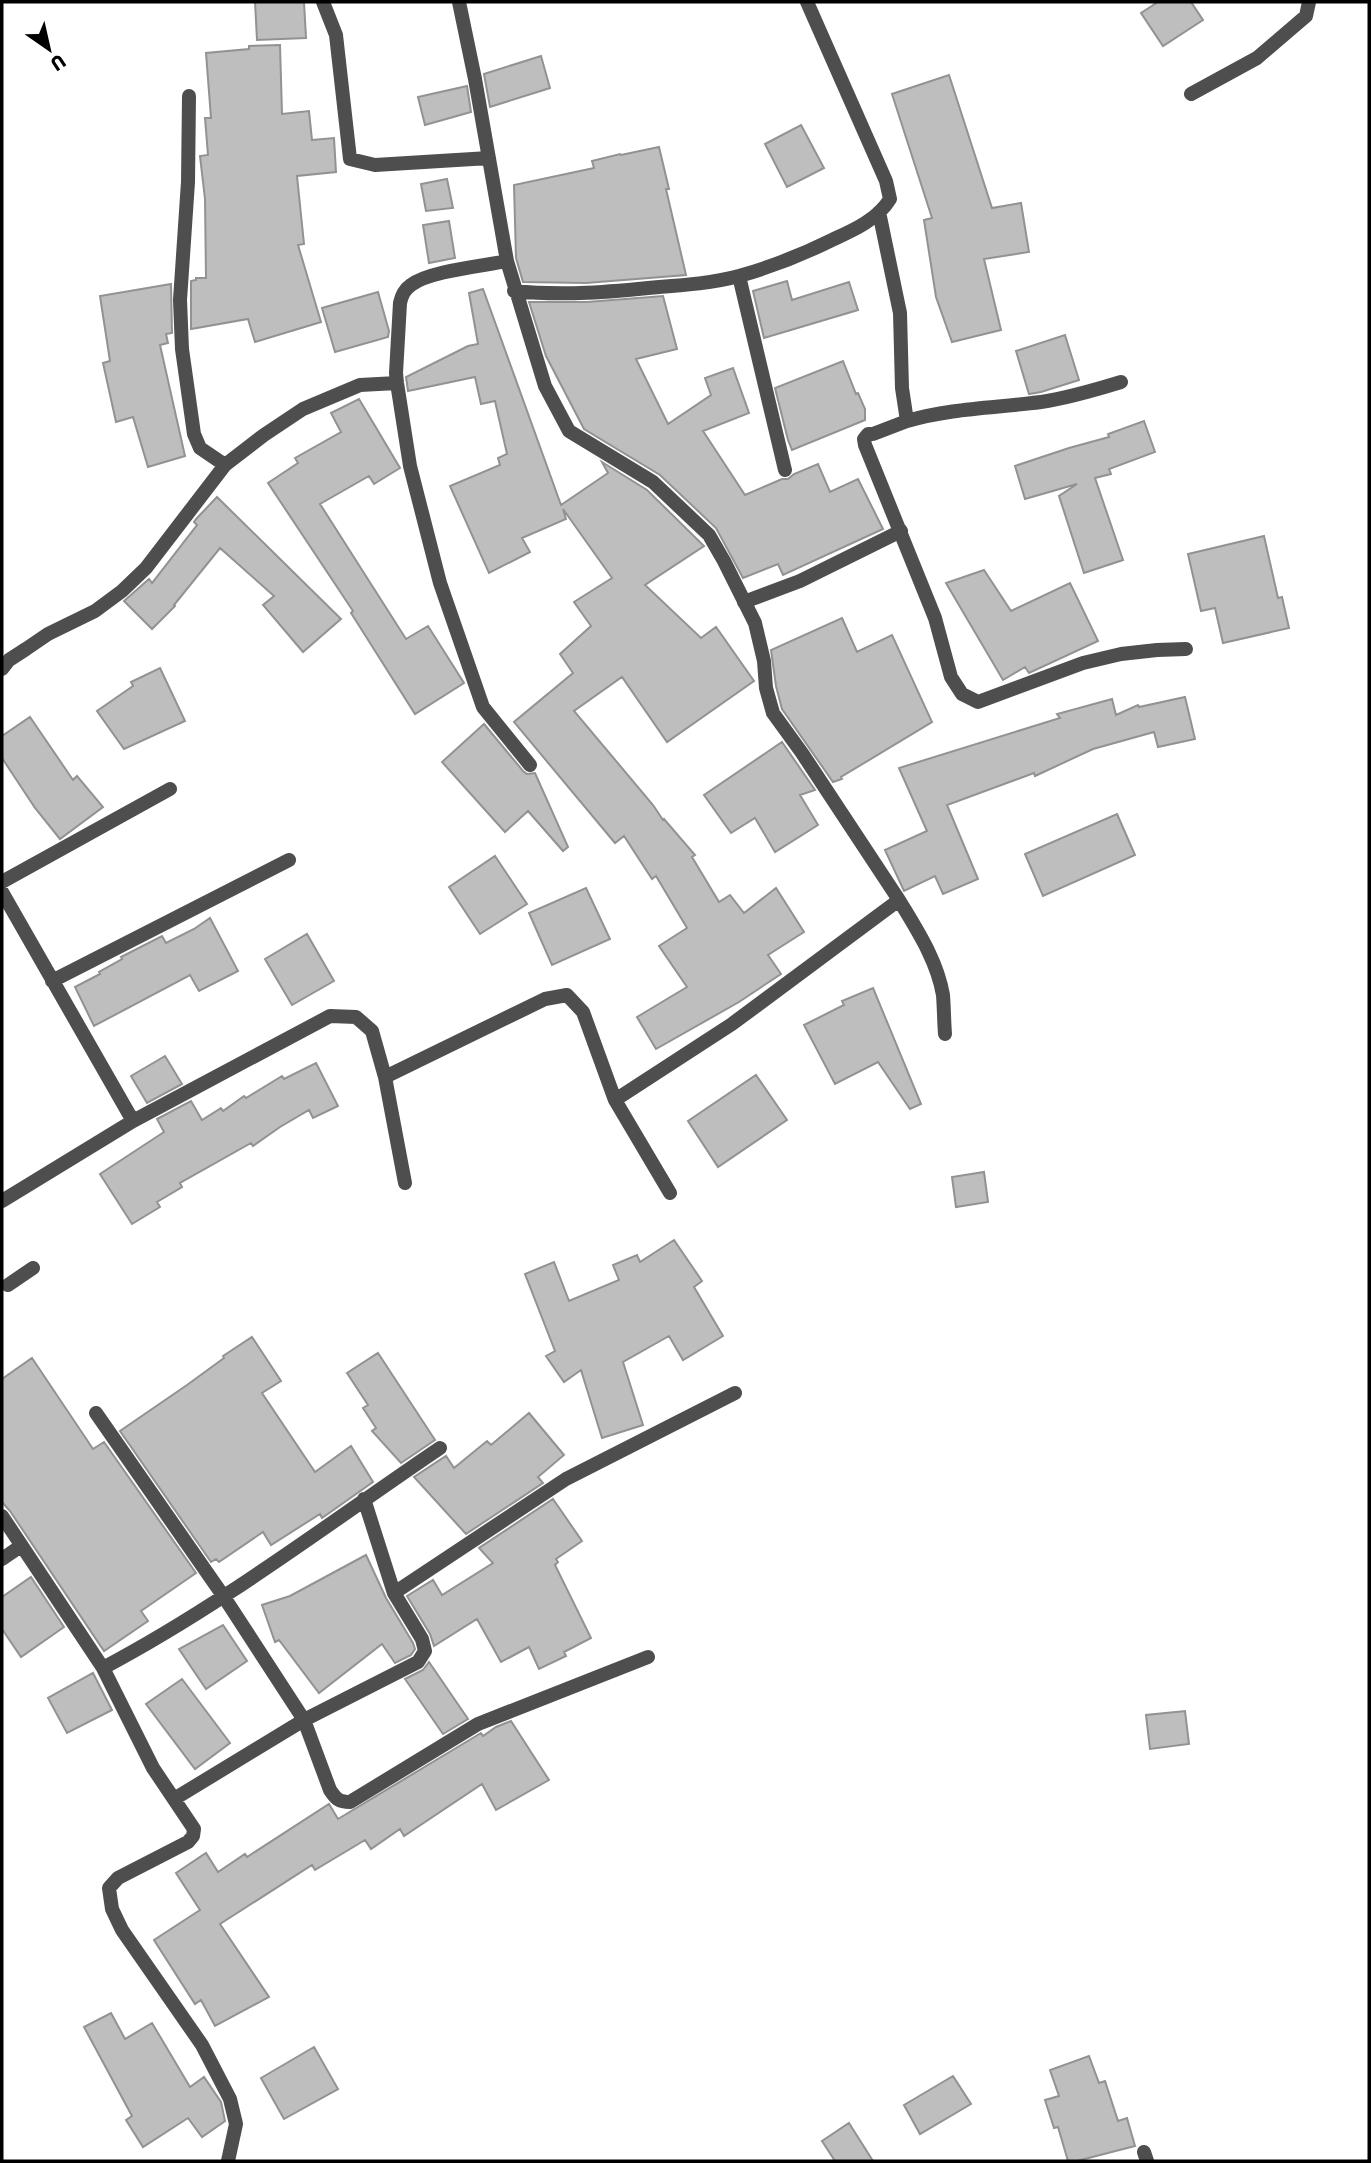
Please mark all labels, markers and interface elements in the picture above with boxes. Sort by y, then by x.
north arrow [14,14,84,84]
text: U [45,48,71,78]

